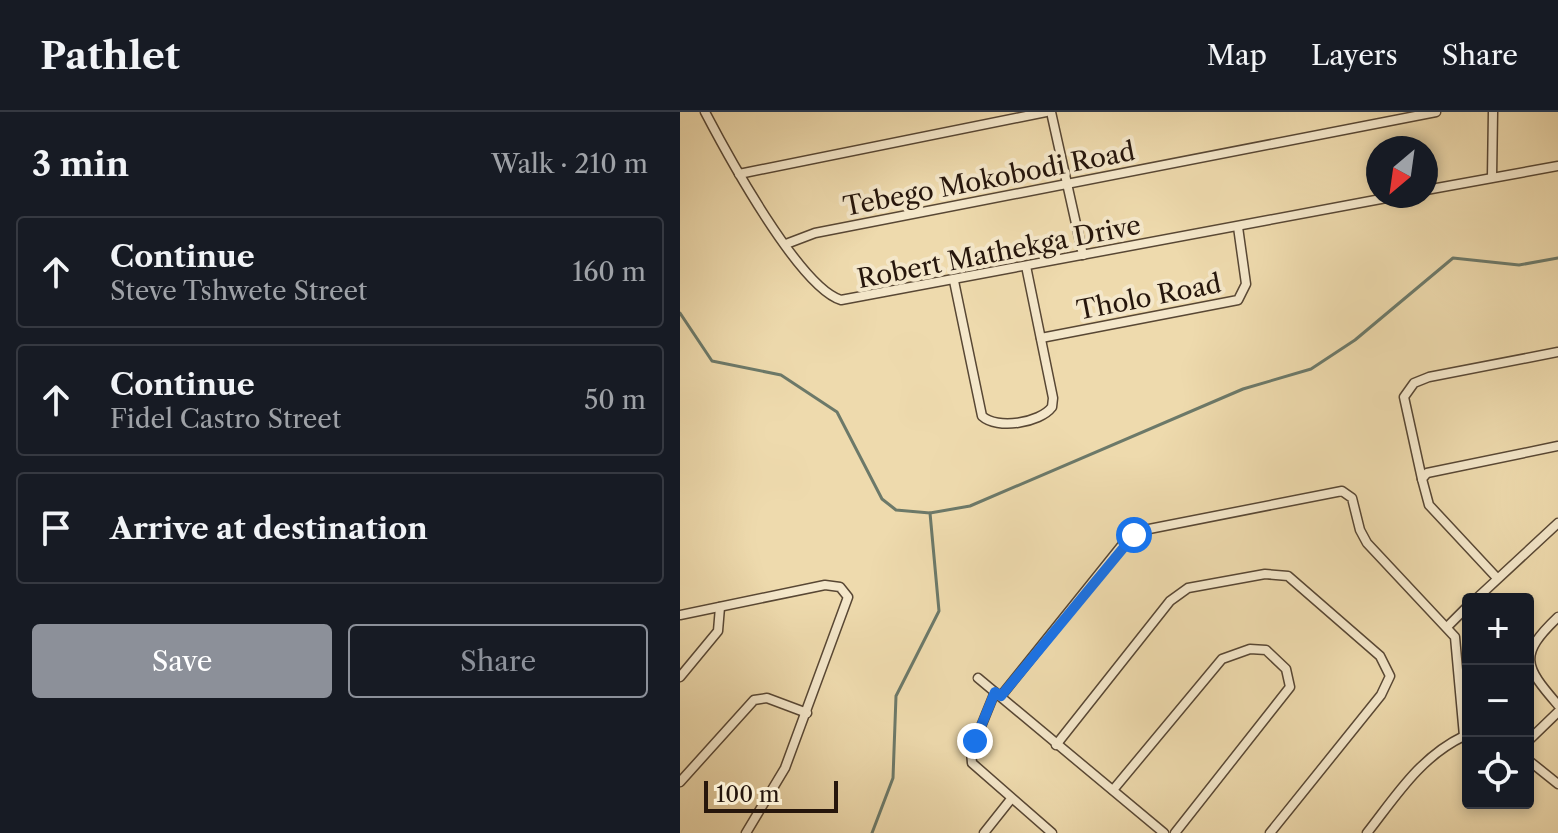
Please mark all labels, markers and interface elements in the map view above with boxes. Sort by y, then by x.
text: Pathlet [40,32,180,79]
text: Map [1207,38,1267,72]
text: Layers [1311,38,1398,72]
text: Share [1442,38,1518,72]
street label: Tebego Mokobodi Road [840,135,1138,223]
north arrow [1366,136,1438,208]
text: 3 min [32,143,129,185]
text: Walk · 210 m [491,148,648,180]
street label: Robert Mathekga Drive [855,209,1143,295]
text: Continue [110,238,255,275]
icon: ahead [34,250,78,294]
text: 160 m [572,256,646,288]
street label: Tholo Road [1074,267,1224,327]
text: Steve Tshwete Street [110,275,367,307]
text: Continue [110,366,255,403]
icon: ahead [34,378,78,422]
text: 50 m [584,384,646,416]
text: Fidel Castro Street [110,403,341,435]
icon: arrive [34,506,78,550]
text: Arrive at destination [110,510,428,547]
route start [1116,517,1152,553]
map controls [1462,593,1534,809]
button: + [1462,593,1534,665]
button: Save [32,624,332,698]
button: Share [348,624,648,698]
button: − [1462,665,1534,737]
route end [957,723,993,759]
button: locate [1462,737,1534,809]
scale bar [704,777,838,813]
text: 100 m [716,781,779,808]

